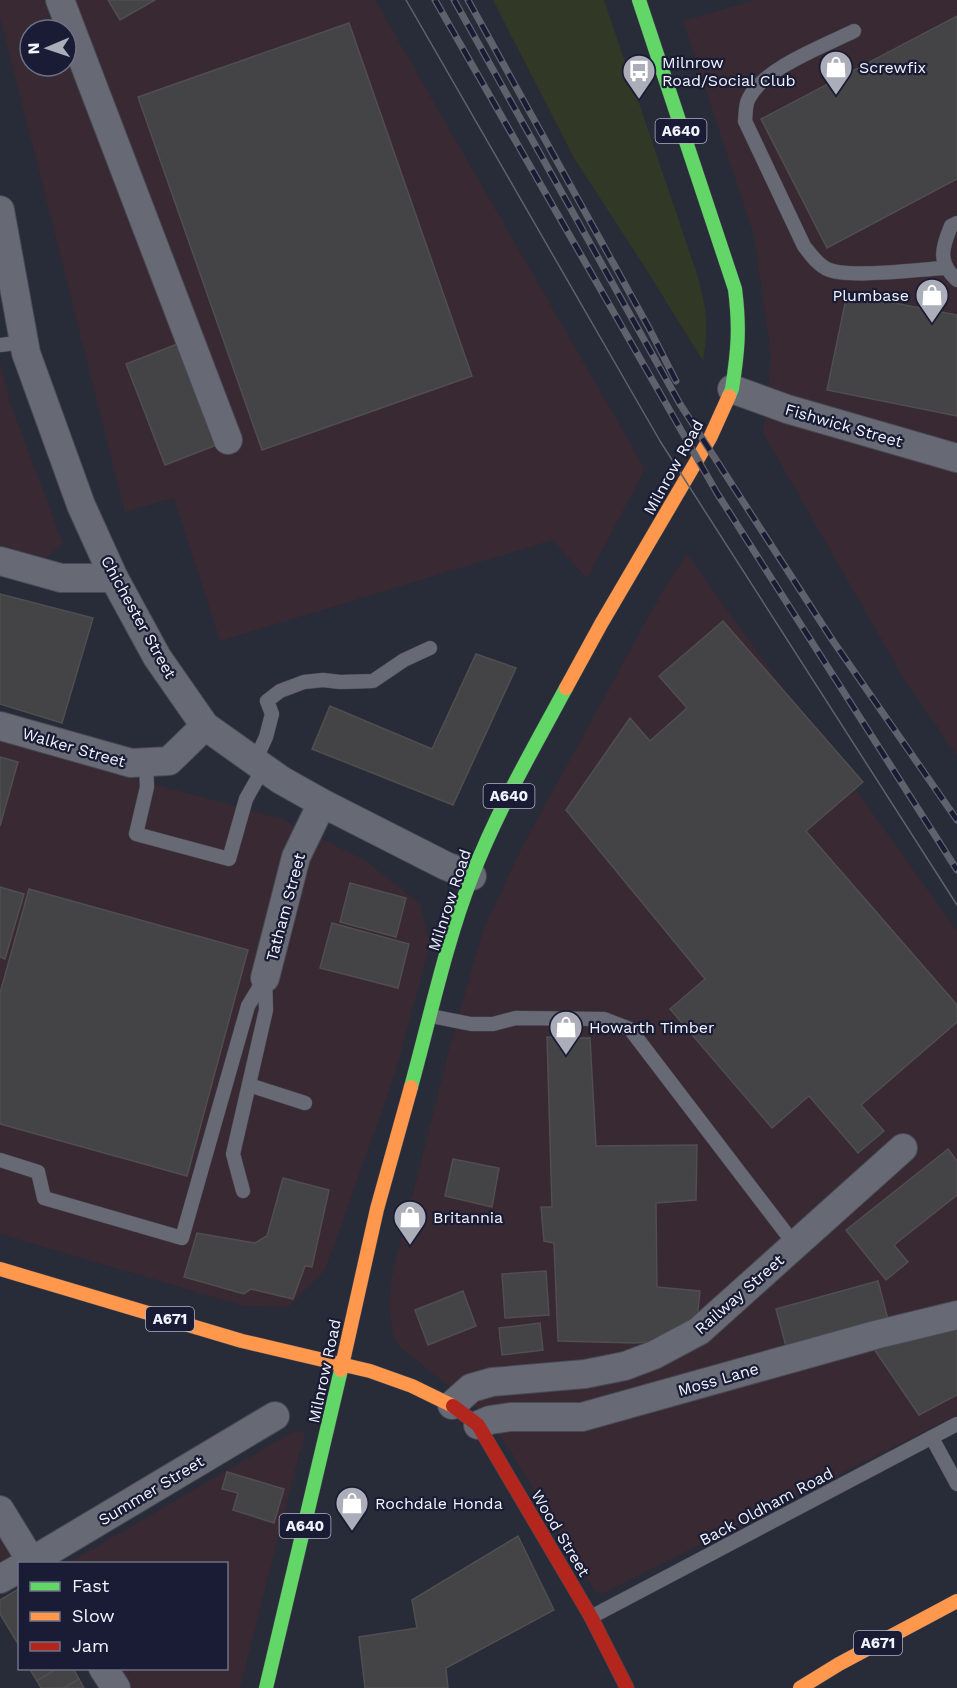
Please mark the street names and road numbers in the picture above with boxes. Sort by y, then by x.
road number: A640 [656,119,706,143]
street label: Fishwick Street [783,400,905,451]
street label: Milnrow Road [639,416,707,518]
street label: Chichester Street [97,553,180,682]
street label: Walker Street [20,724,128,771]
road number: A640 [484,784,534,808]
street label: Milnrow Road [424,847,475,953]
street label: Tatham Street [262,851,309,963]
street label: Railway Street [691,1250,788,1338]
road number: A671 [146,1307,194,1331]
street label: Milnrow Road [304,1317,345,1425]
street label: Moss Lane [676,1359,761,1400]
street label: Summer Street [95,1451,208,1529]
street label: Back Oldham Road [696,1463,836,1550]
street label: Wood Street [527,1486,594,1580]
road number: A640 [280,1514,330,1538]
road number: A671 [854,1631,902,1655]

